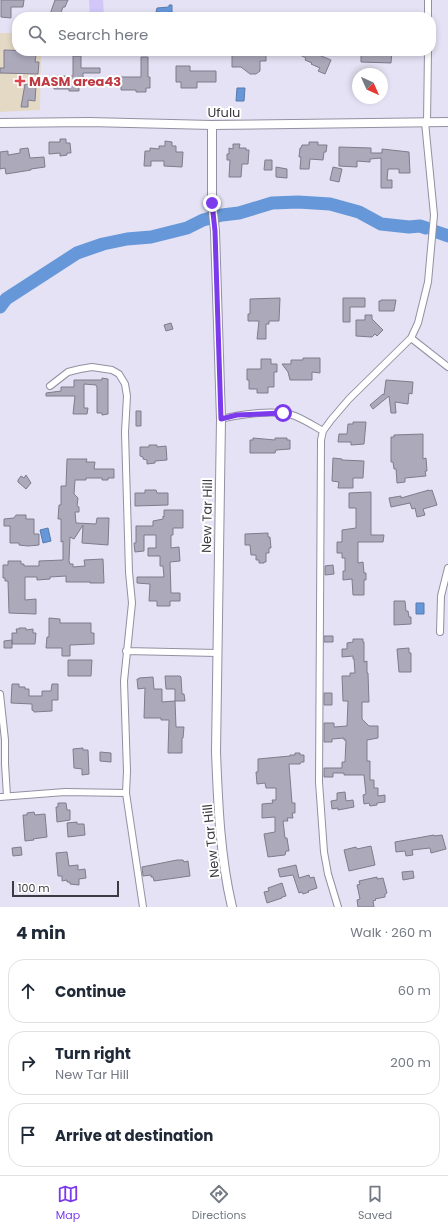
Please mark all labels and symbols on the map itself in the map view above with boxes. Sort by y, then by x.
north arrow [352,68,388,104]
place label: MASM area43 [29,72,121,91]
marker: MASM area43 [14,75,26,87]
street label: Ufulu [208,103,240,122]
route end [203,194,221,212]
route start [274,404,292,422]
street label: New Tar Hill [197,479,217,553]
street label: New Tar Hill [198,803,224,879]
scale bar [12,879,119,898]

